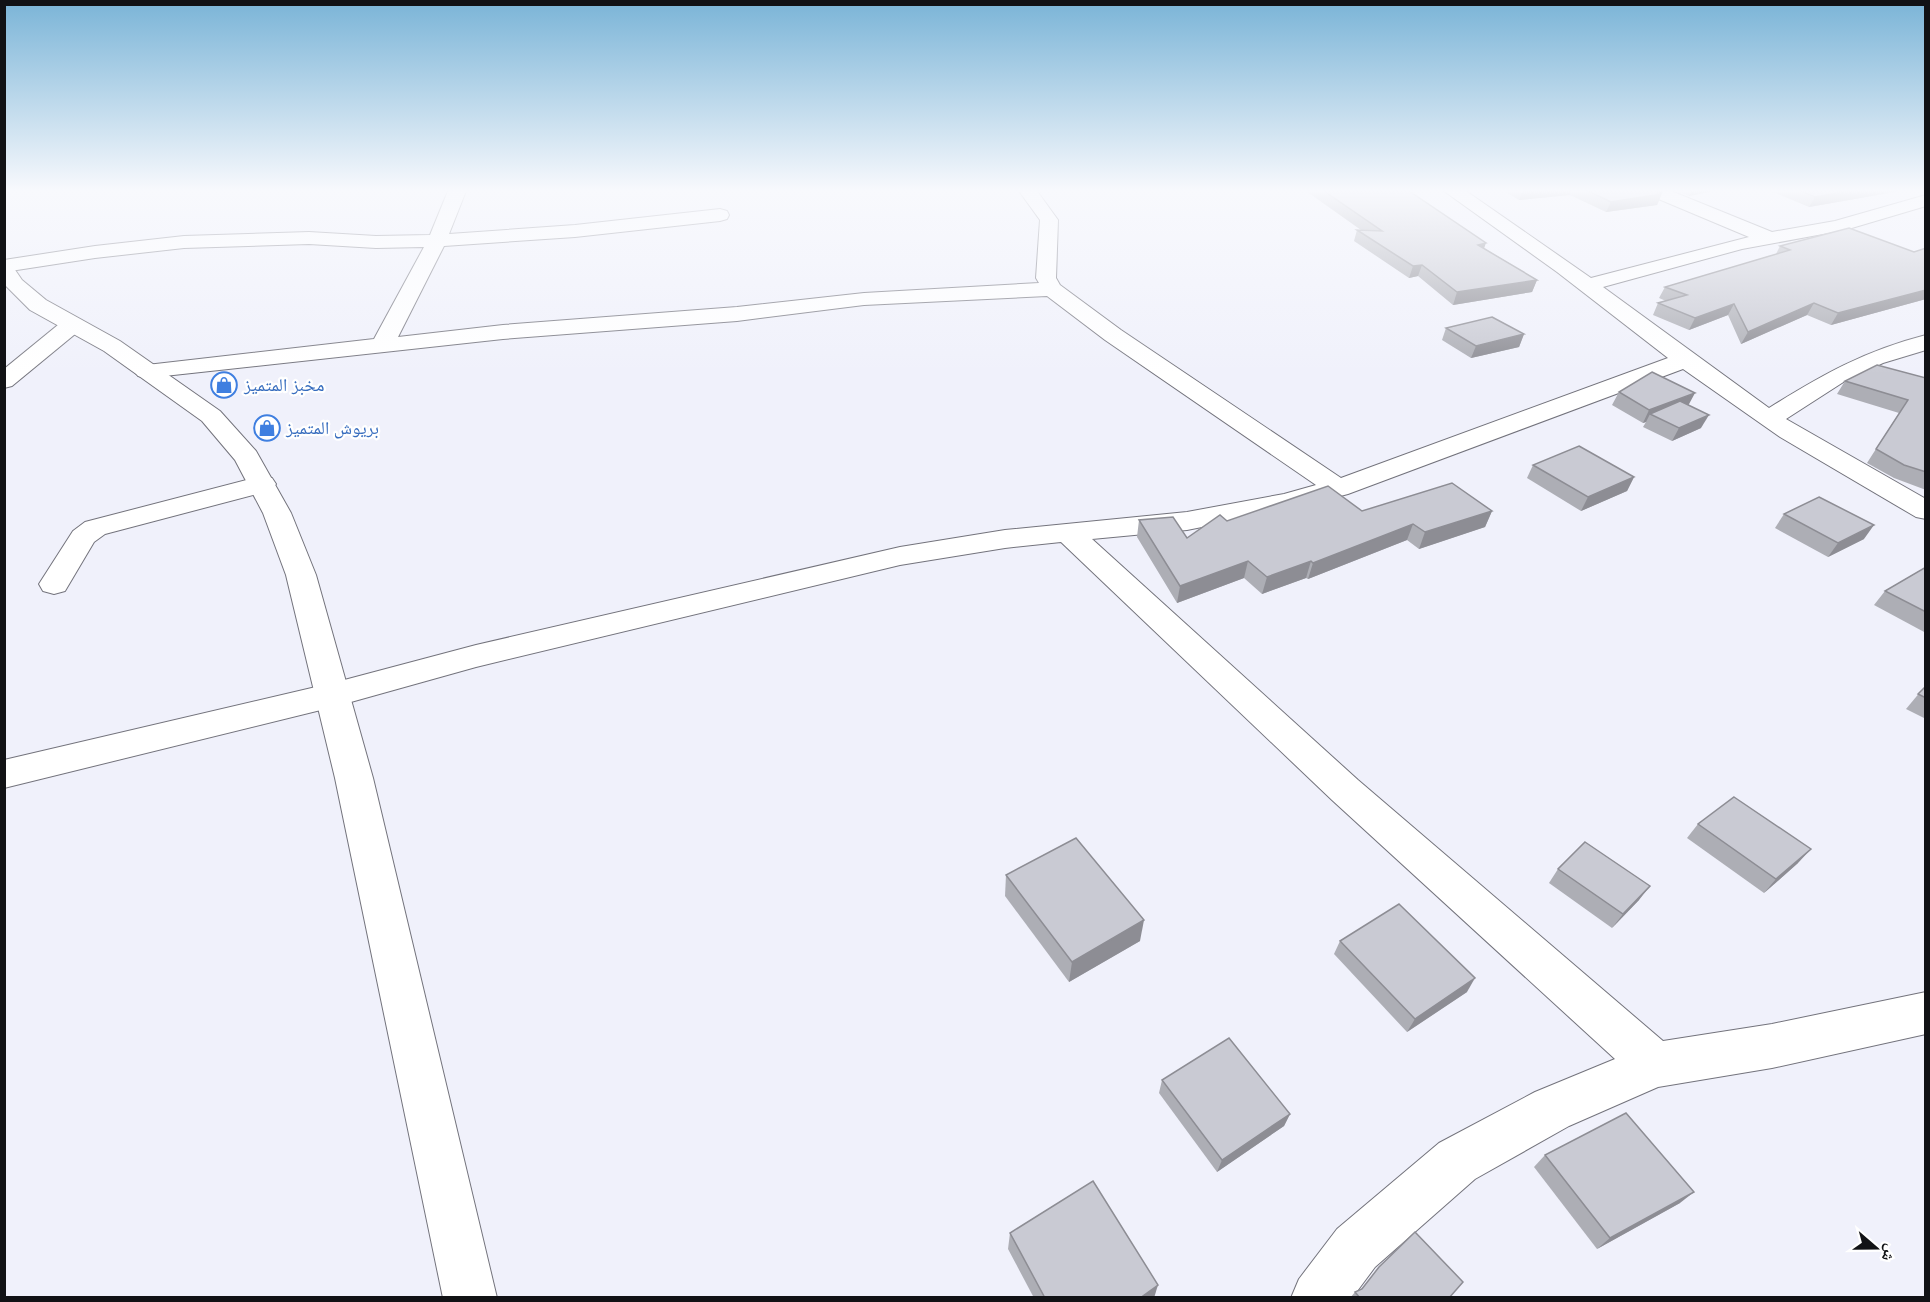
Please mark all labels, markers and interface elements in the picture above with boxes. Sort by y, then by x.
shop icon: مخبز المتميز [209,370,239,400]
place label: مخبز المتميز [243,374,325,396]
shop icon: بريوش المتميز [252,413,282,443]
place label: بريوش المتميز [285,417,379,439]
north arrow [1846,1218,1906,1278]
text: ش [1878,1242,1901,1264]

